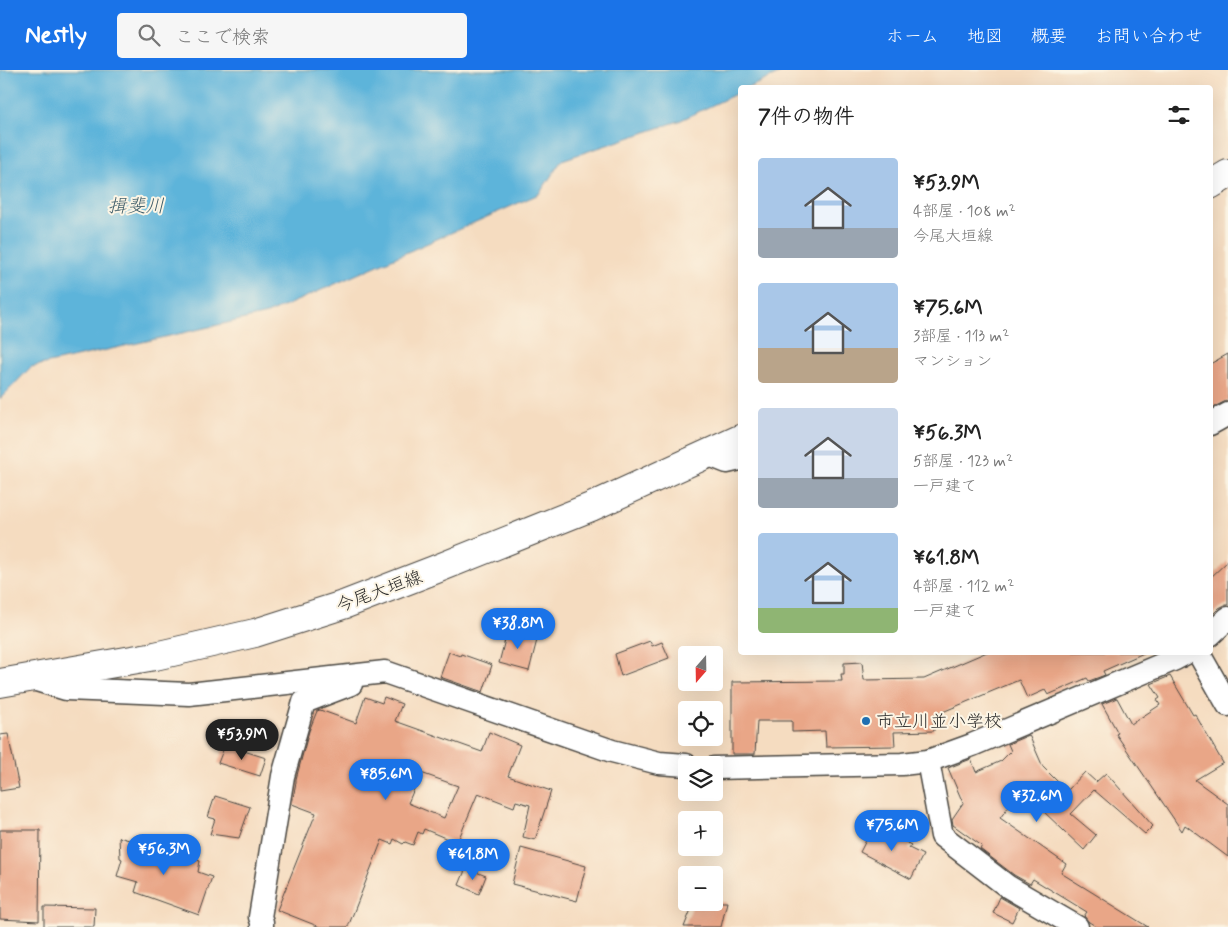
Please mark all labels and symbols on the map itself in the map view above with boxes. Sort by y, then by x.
water label: 揖斐川 [107,194,165,219]
street label: 今尾大垣線 [333,565,426,619]
pin: ¥38.8M [477,608,559,650]
north arrow [678,646,722,691]
place label: 市立川並小学校 [876,710,1002,734]
marker: 市立川並小学校 [860,715,872,727]
pin: ¥53.9M [201,718,283,761]
pin: ¥85.6M [345,758,427,801]
pin: ¥32.6M [996,780,1078,823]
pin: ¥75.6M [851,810,933,852]
pin: ¥56.3M [123,834,205,876]
pin: ¥61.8M [432,838,514,881]

